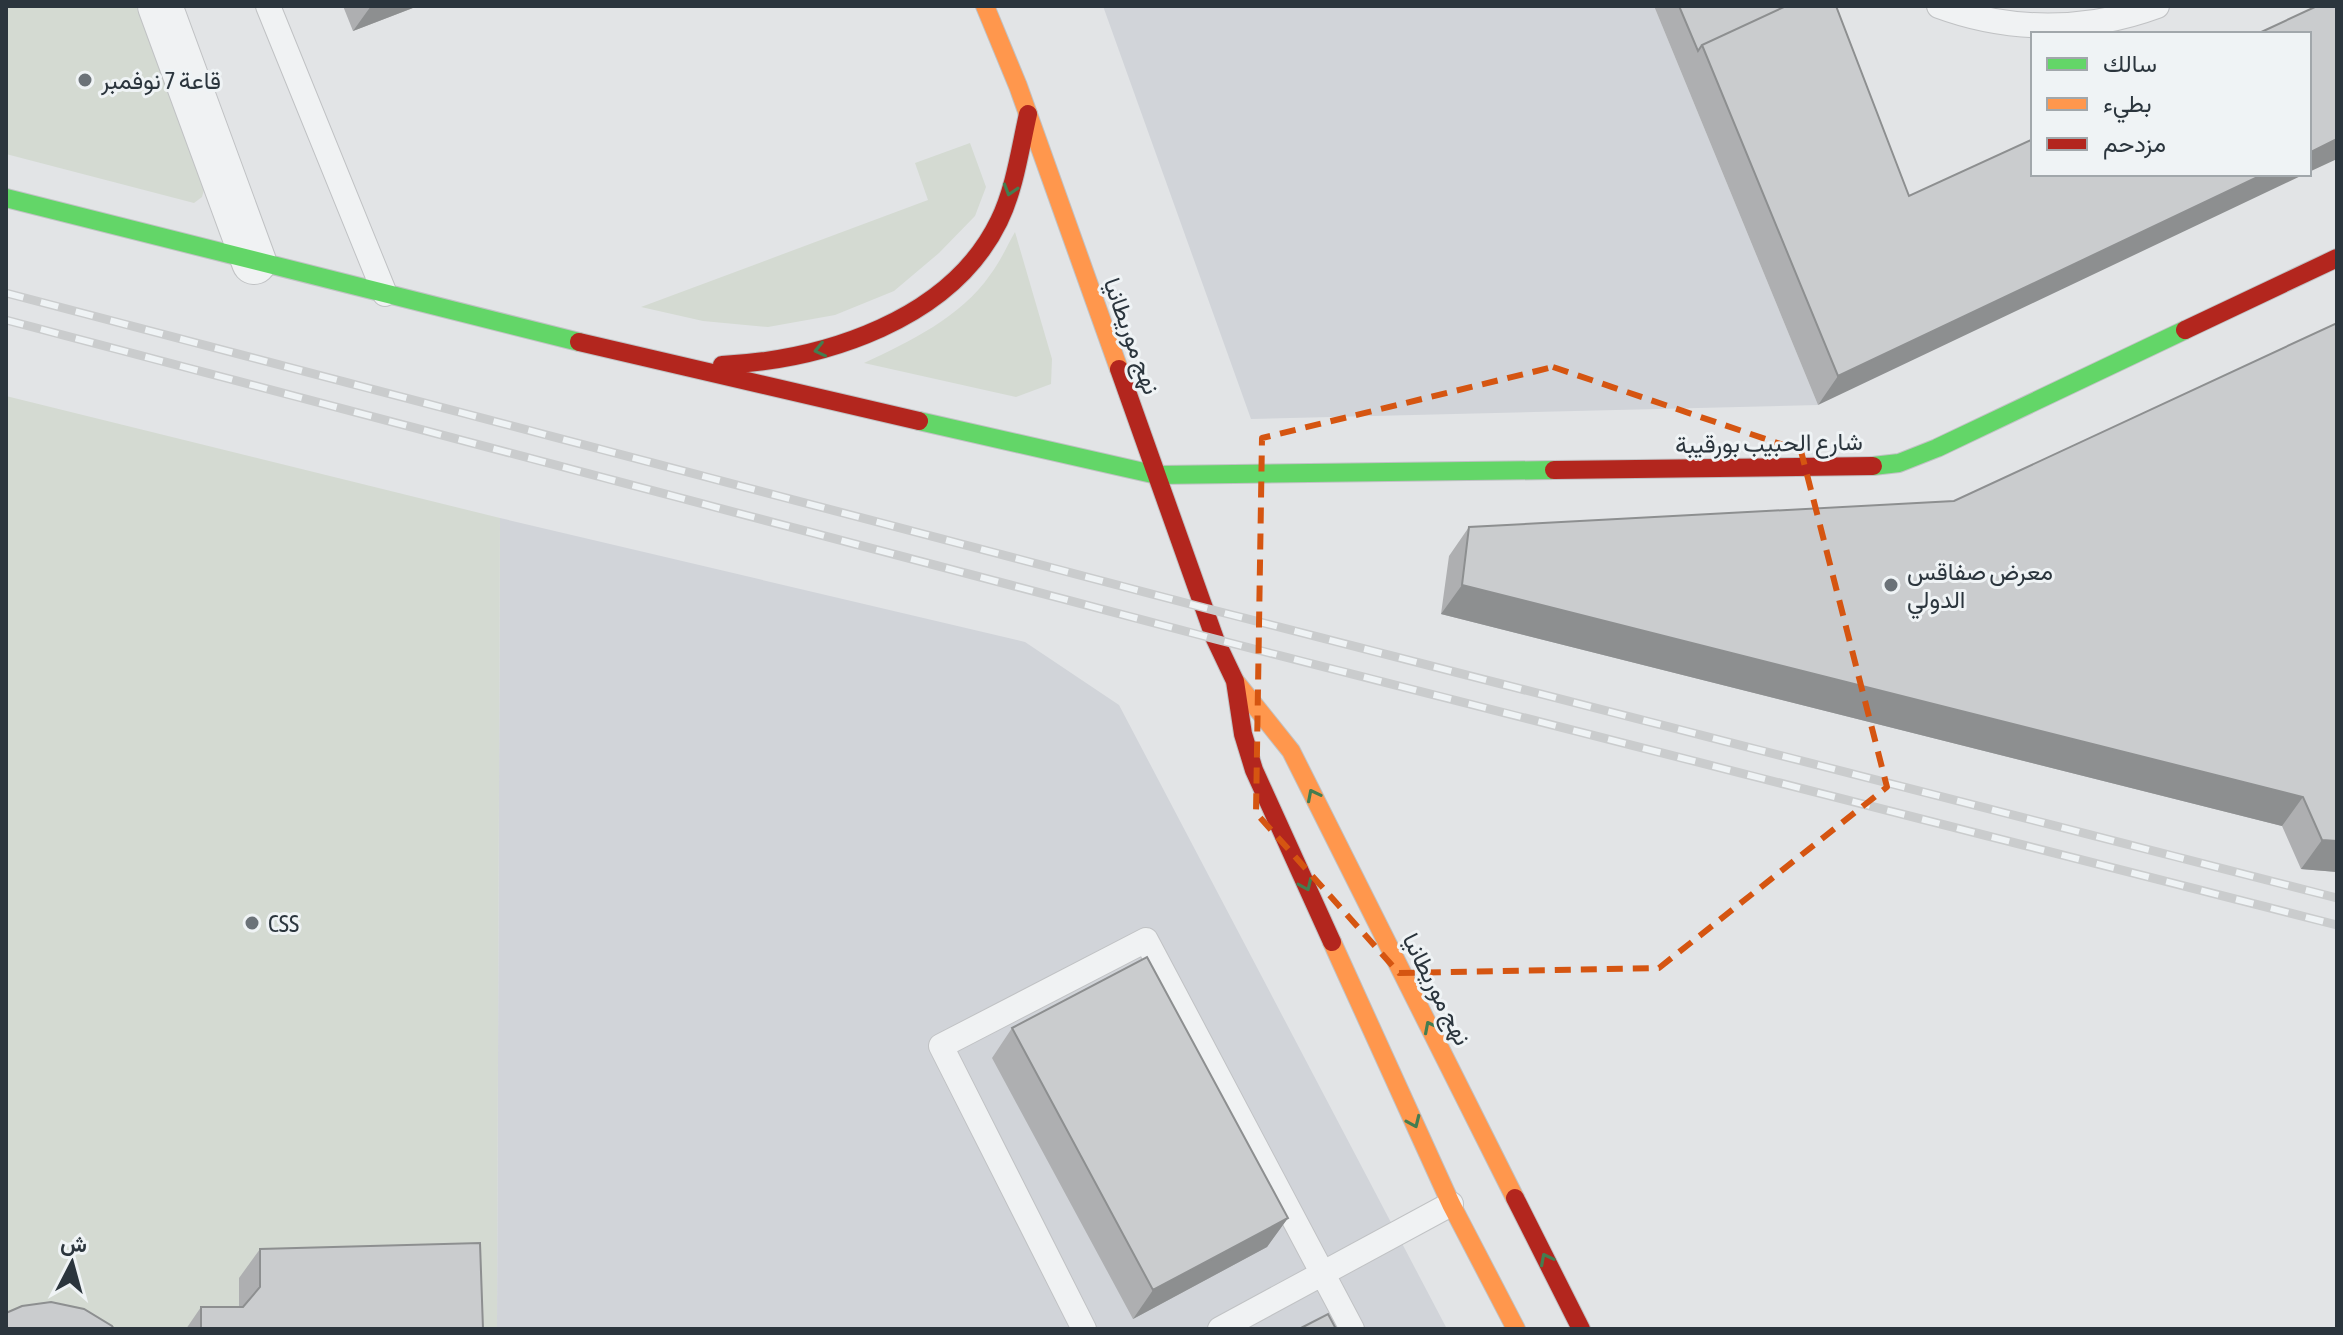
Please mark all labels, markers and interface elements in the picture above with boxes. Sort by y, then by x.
legend [2031,32,2311,176]
text: سالك [2103,50,2157,77]
place label: قاعة 7 نوفمبر [100,67,221,96]
marker: قاعة 7 نوفمبر [76,71,94,89]
text: بطيء [2103,90,2152,123]
text: مزدحم [2103,130,2166,160]
one-way arrow [1003,182,1019,196]
street label: نهج موريطانيا [1095,274,1166,399]
one-way arrow [814,341,828,358]
street label: شارع الحبيب بورقيبة [1675,428,1863,461]
place label: معرض صفاقس الدولي [1907,558,2053,619]
marker: معرض صفاقس الدولي [1882,576,1900,594]
one-way arrow [1307,788,1323,803]
one-way arrow [1297,877,1313,892]
place label: CSS [268,910,299,937]
marker: CSS [243,914,261,932]
street label: نهج موريطانيا [1394,928,1477,1051]
one-way arrow [1423,1021,1439,1035]
one-way arrow [1404,1114,1420,1128]
north arrow [32,1223,112,1303]
text: ش [59,1229,89,1258]
one-way arrow [1541,1253,1556,1268]

